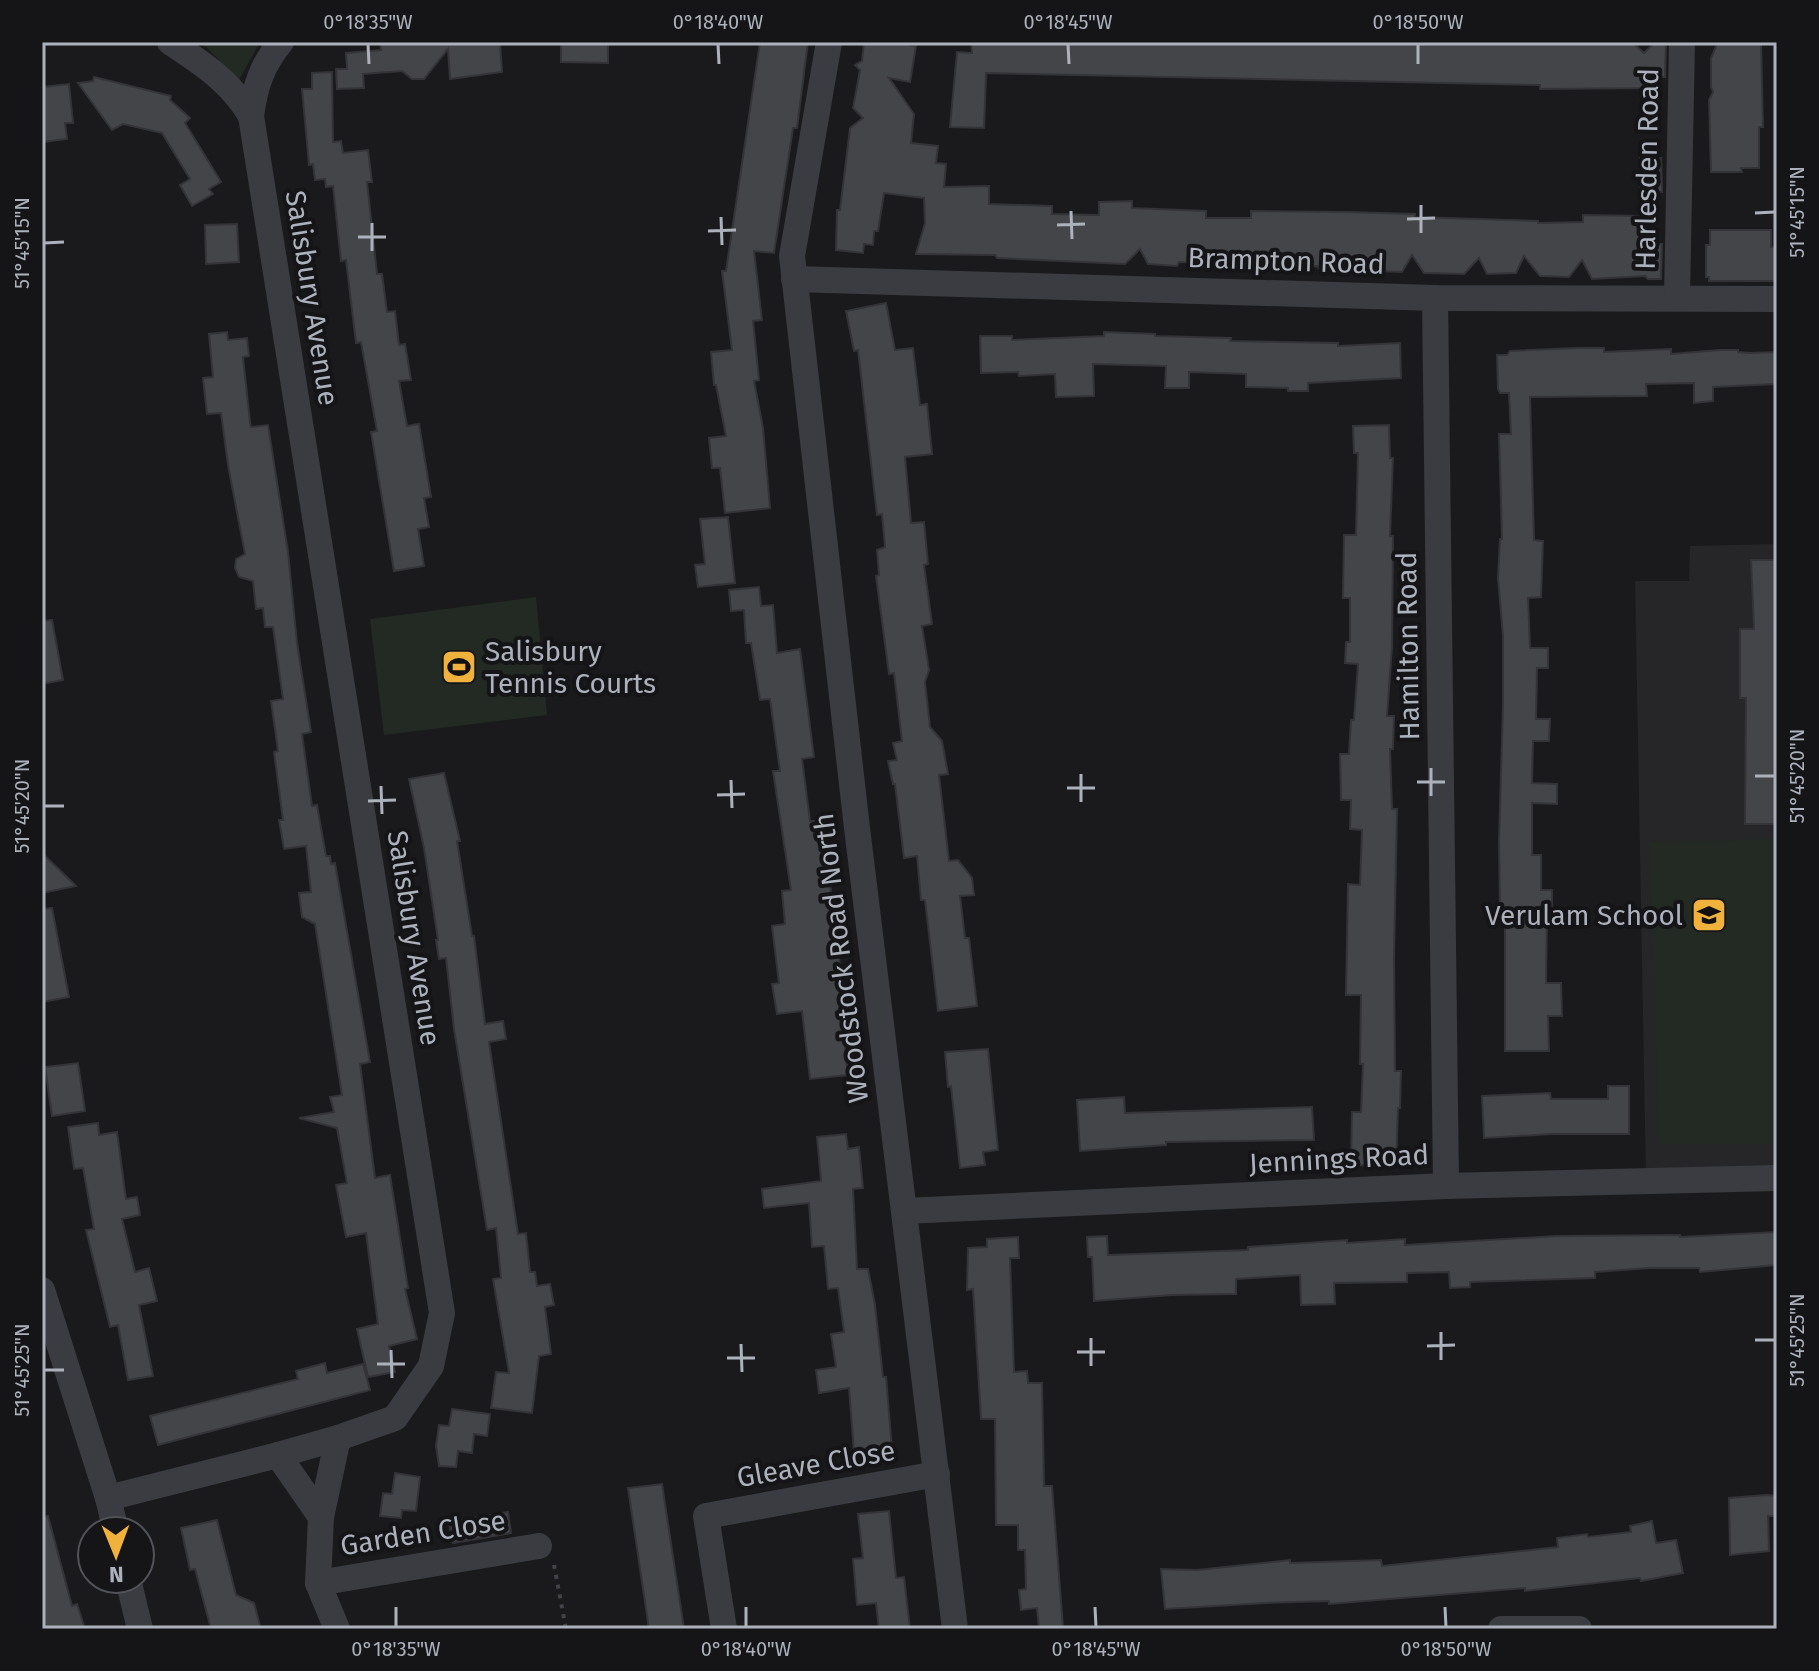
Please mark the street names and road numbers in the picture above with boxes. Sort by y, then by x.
street label: Harlesden Road [1629,68,1665,270]
street label: Salisbury Avenue [279,188,345,408]
street label: Brampton Road [1187,241,1385,281]
street label: Hamilton Road [1390,551,1426,741]
street label: Woodstock Road North [807,811,875,1105]
street label: Salisbury Avenue [381,828,447,1048]
street label: Jennings Road [1248,1138,1430,1180]
street label: Gleave Close [734,1434,898,1494]
street label: Garden Close [338,1504,508,1562]

